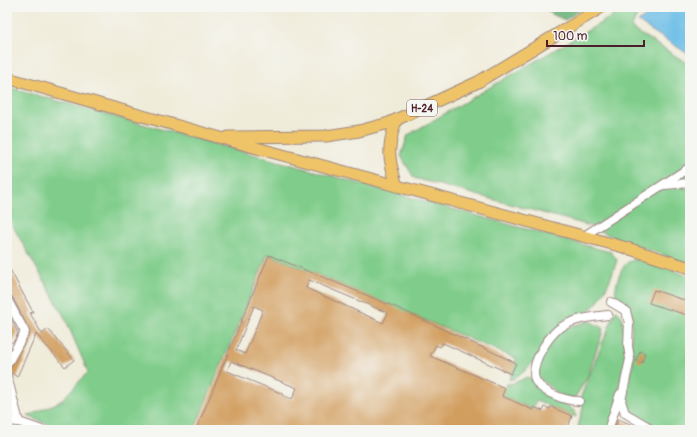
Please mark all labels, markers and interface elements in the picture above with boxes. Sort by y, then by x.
scale bar [547,22,644,48]
text: 100 m [553,29,588,44]
road number: Н-24 [407,100,437,116]

